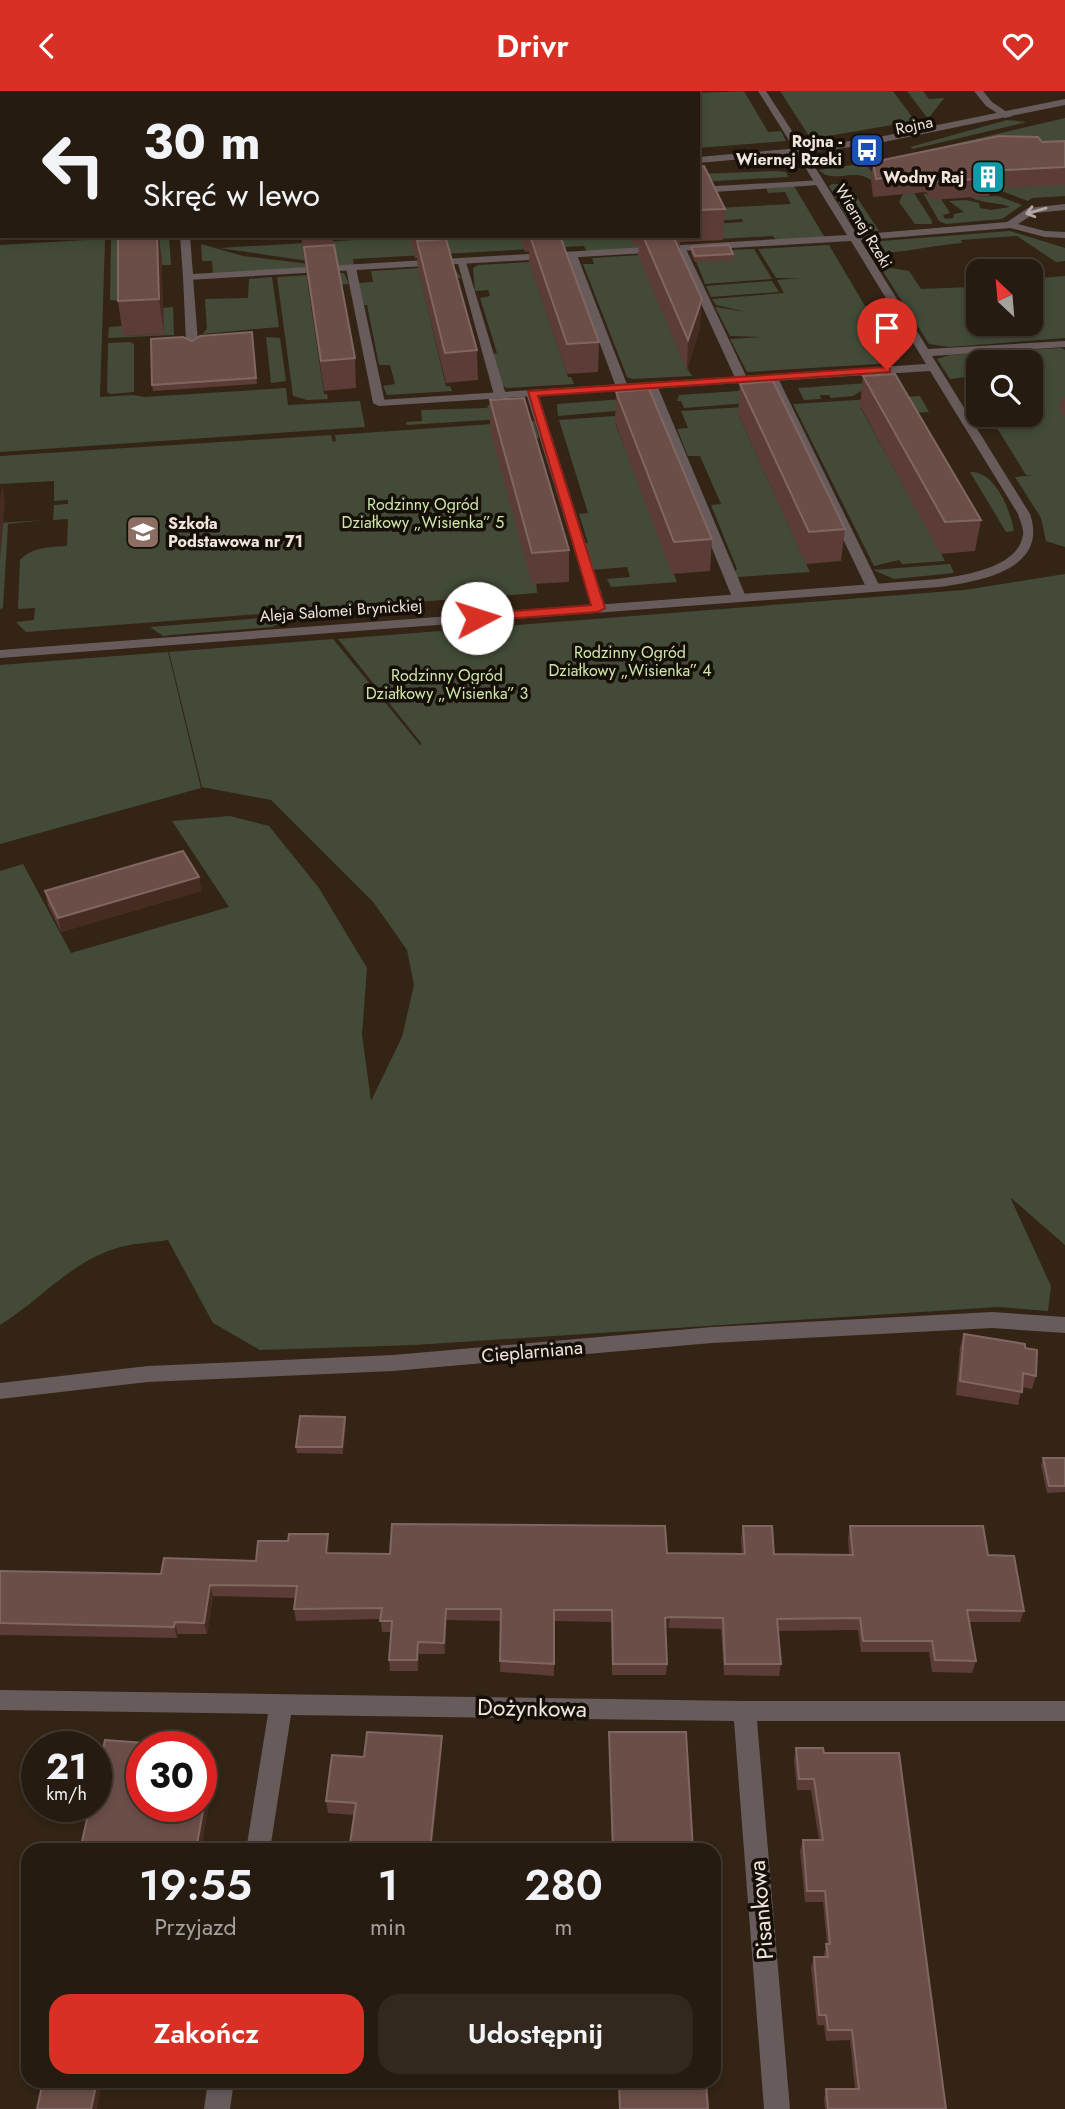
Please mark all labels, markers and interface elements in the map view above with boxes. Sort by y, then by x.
text: Drivr [496,23,569,69]
icon: back [28,27,66,65]
icon: heart [999,27,1037,65]
text: 30 m [143,107,261,177]
street label: Rojna [893,110,935,141]
icon: left [28,119,119,210]
place label: Rojna - Wiernej Rzeki [736,130,842,171]
bus stop icon: Rojna - Wiernej Rzeki [848,131,886,169]
building icon: Wodny Raj [969,158,1007,196]
place label: Wodny Raj [883,166,964,189]
text: Skręć w lewo [143,172,320,218]
street label: Wiernej Rzeki [829,180,898,273]
one-way arrow [1025,205,1048,218]
north arrow [966,259,1043,336]
map controls [966,259,1043,427]
pin [857,298,917,370]
icon: arrive [868,309,906,347]
button: search [966,350,1043,427]
park label: Rodzinny Ogród Działkowy „Wisienka” 5 [342,493,504,534]
place label: Szkoła Podstawowa nr 71 [168,512,303,553]
school or university icon: Szkoła Podstawowa nr 71 [124,513,162,551]
position arrow [440,581,514,655]
street label: Aleja Salomei Brynickiej [259,593,423,628]
park label: Rodzinny Ogród Działkowy „Wisienka” 4 [548,641,712,682]
park label: Rodzinny Ogród Działkowy „Wisienka” 3 [366,664,529,705]
street label: Cieplarniana [480,1334,584,1369]
street label: Dożynkowa [477,1690,587,1726]
speed limit sign: 30 [126,1731,217,1822]
text: 21 [46,1742,87,1792]
text: km/h [46,1781,87,1807]
text: 19:55 [139,1855,252,1916]
text: 1 [378,1855,398,1916]
text: 280 [524,1855,603,1916]
street label: Pisankowa [740,1859,782,1961]
text: Przyjazd [154,1910,237,1944]
text: min [370,1910,406,1944]
text: m [555,1910,572,1944]
button: Zakończ [49,1994,364,2074]
button: Udostępnij [378,1994,693,2074]

